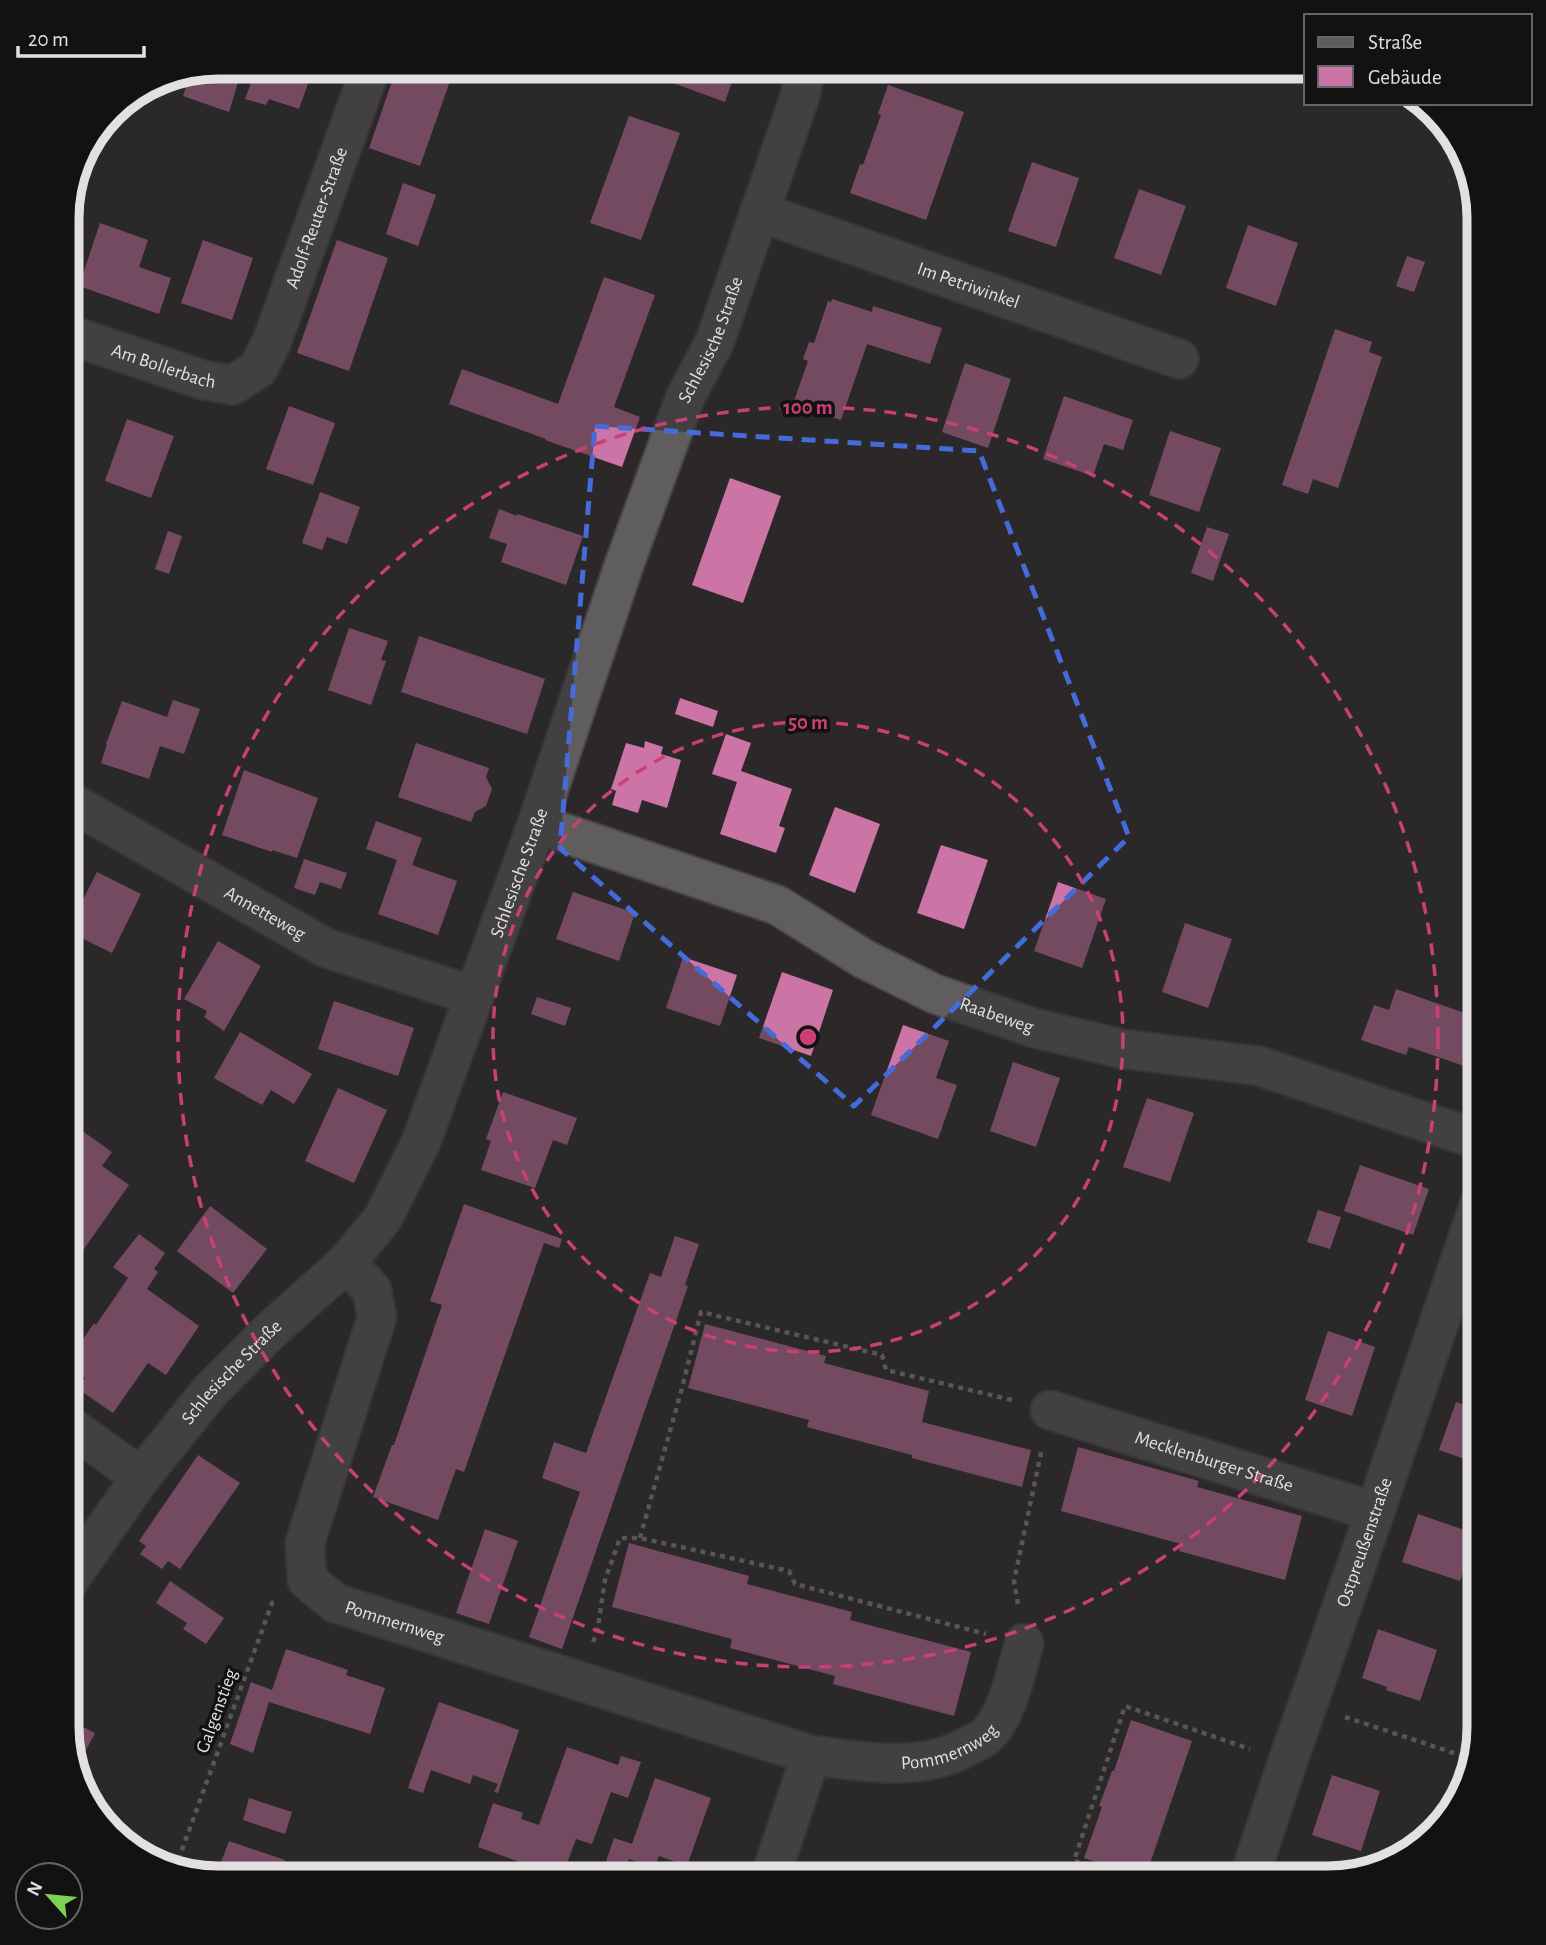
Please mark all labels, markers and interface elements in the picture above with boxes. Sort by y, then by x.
scale bar [18,14,144,58]
legend [1304,14,1532,105]
text: 20 m [28,29,69,50]
text: Straße [1368,32,1422,53]
text: Gebäude [1368,67,1442,88]
street label: Adolf-Reuter-Straße [282,145,351,291]
street label: Im Petriwinkel [915,259,1022,312]
street label: Schlesische Straße [675,274,746,406]
street label: Am Bollerbach [109,340,217,391]
text: 100 m [783,397,833,418]
text: 50 m [788,712,828,733]
street label: Schlesische Straße [487,806,551,940]
street label: Annetteweg [221,883,309,944]
street label: Raabeweg [957,994,1037,1037]
centre of rings [796,1025,820,1049]
street label: Schlesische Straße [178,1316,285,1428]
street label: Mecklenburger Straße [1133,1428,1295,1495]
street label: Ostpreußenstraße [1333,1475,1395,1609]
street label: Pommernweg [343,1597,447,1647]
street label: Galgenstieg [193,1666,241,1756]
street label: Pommernweg [900,1720,1002,1773]
north arrow [14,1861,84,1931]
text: N [24,1879,47,1899]

